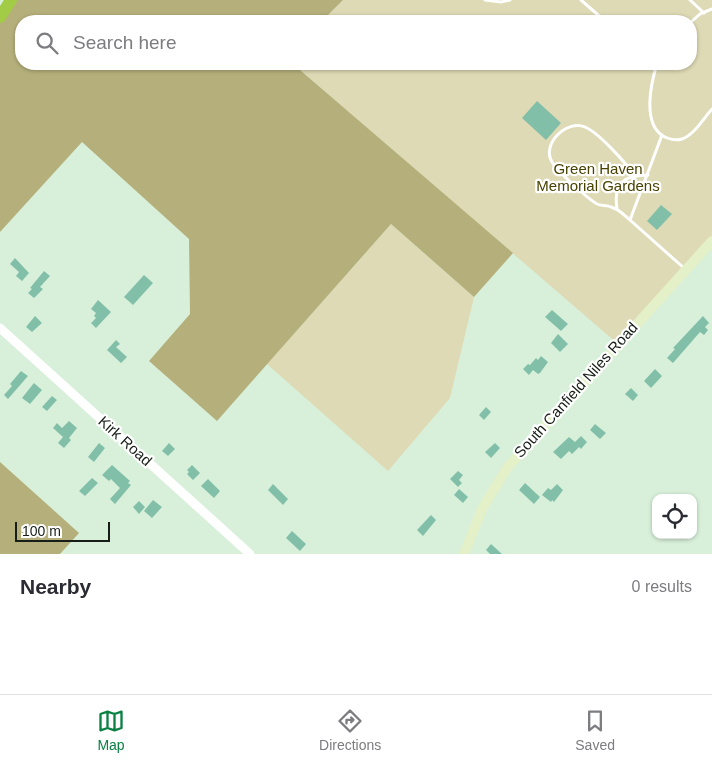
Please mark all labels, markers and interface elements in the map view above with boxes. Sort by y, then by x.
search box [15,15,697,70]
icon: search [33,29,61,57]
text: Search here [73,32,177,53]
park label: Green Haven Memorial Gardens [536,160,660,194]
street label: South Canfield Niles Road [510,319,641,461]
street label: Kirk Road [95,412,155,469]
map controls [652,494,697,539]
button: locate [652,494,697,539]
scale bar [15,519,110,542]
text: 100 m [22,523,61,539]
text: Nearby [20,575,91,598]
text: 0 results [632,578,692,595]
tab: Map [97,707,125,753]
tab: Directions [319,707,381,753]
tab: Saved [575,707,615,753]

